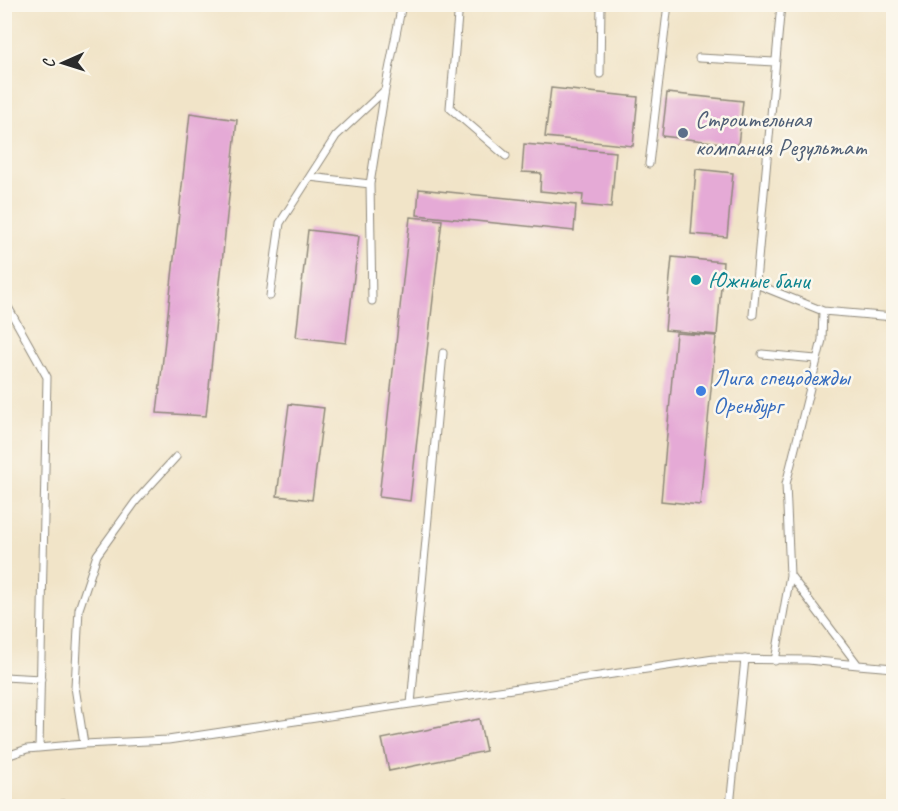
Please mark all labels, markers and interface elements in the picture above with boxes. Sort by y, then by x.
north arrow [33,33,93,93]
text: С [39,57,59,68]
place label: Строительная компания Результат [695,104,867,162]
marker: Строительная компания Результат [676,126,690,140]
place label: Южные бани [708,265,812,295]
marker: Южные бани [689,273,703,287]
place label: Лига спецодежды Оренбург [713,362,852,420]
marker: Лига спецодежды Оренбург [694,384,708,398]

